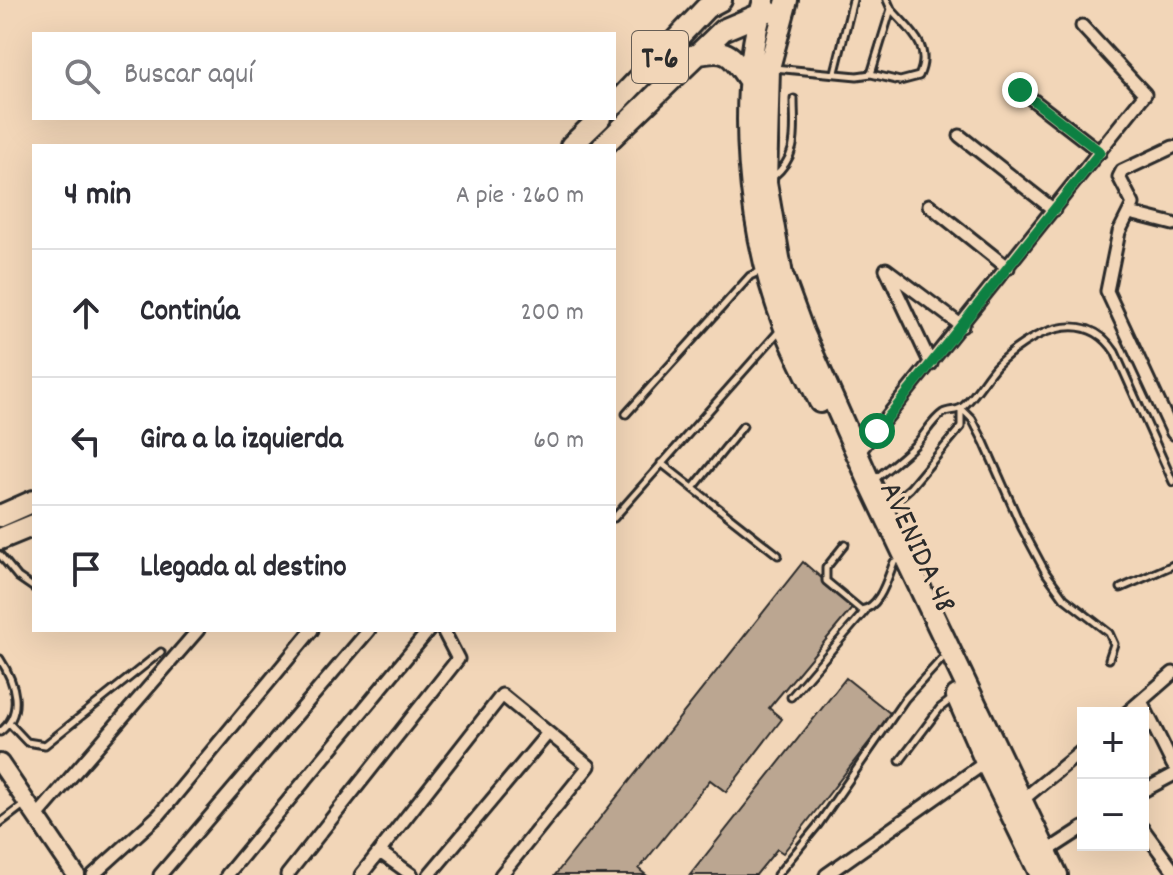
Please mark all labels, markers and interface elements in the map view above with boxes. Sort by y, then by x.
road number: T-6 [632,31,688,83]
search box [32,32,616,120]
icon: search [60,54,104,98]
text: Buscar aquí [124,55,254,98]
route end [1002,72,1038,108]
text: 4 min [64,172,131,221]
text: A pie · 260 m [456,178,584,215]
icon: ahead [64,291,108,335]
text: Continúa [140,292,239,335]
text: 200 m [520,295,584,332]
route start [859,413,895,449]
icon: left [64,419,108,463]
text: Gira a la izquierda [140,420,343,463]
text: 60 m [533,423,584,460]
street label: AVENIDA 48 [865,475,966,622]
icon: arrive [64,547,108,591]
text: Llegada al destino [140,548,347,591]
map controls [1077,707,1149,851]
button: + [1077,707,1149,779]
button: − [1077,779,1149,851]

